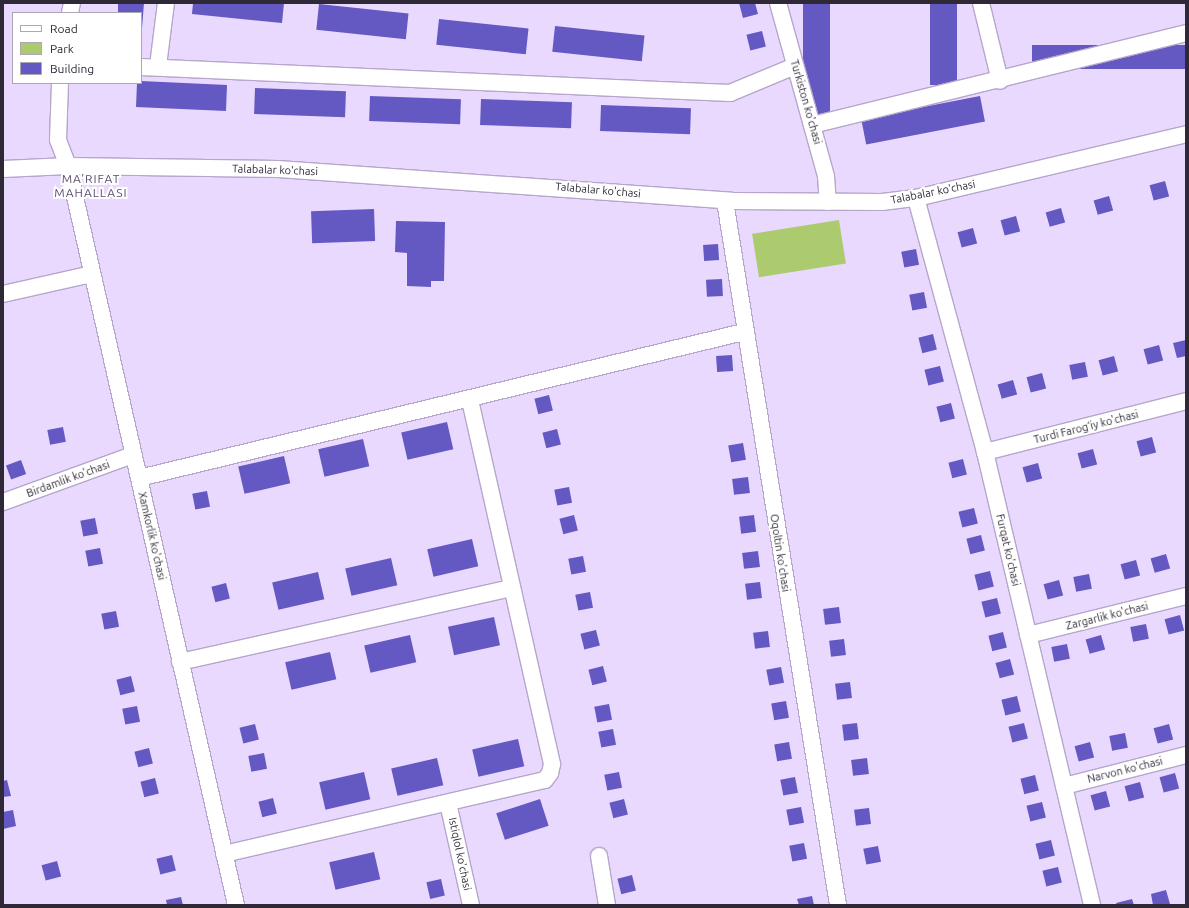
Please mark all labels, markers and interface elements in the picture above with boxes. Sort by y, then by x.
legend [12,12,142,84]
text: Road [50,22,78,35]
text: Park [50,42,74,55]
street label: Turkiston ko'chasi [788,58,824,146]
text: Building [50,62,94,75]
street label: Talabalar ko'chasi [232,162,318,178]
district label: MA'RIFAT MAHALLASI [54,172,128,200]
street label: Talabalar ko'chasi [890,177,976,207]
street label: Talabalar ko'chasi [555,180,641,200]
street label: Turdi Farog‘iy ko'chasi [1032,408,1140,446]
street label: Birdamlik ko'chasi [25,458,111,500]
street label: Xamkorlik ko'chasi [135,491,169,581]
street label: Oqoltin ko'chasi [767,513,793,593]
street label: Furqat ko'chasi [993,513,1023,587]
street label: Zargarlik ko'chasi [1064,599,1150,633]
street label: Narvon ko'chasi [1086,754,1164,786]
street label: Istiqlol ko'chasi [446,816,474,892]

